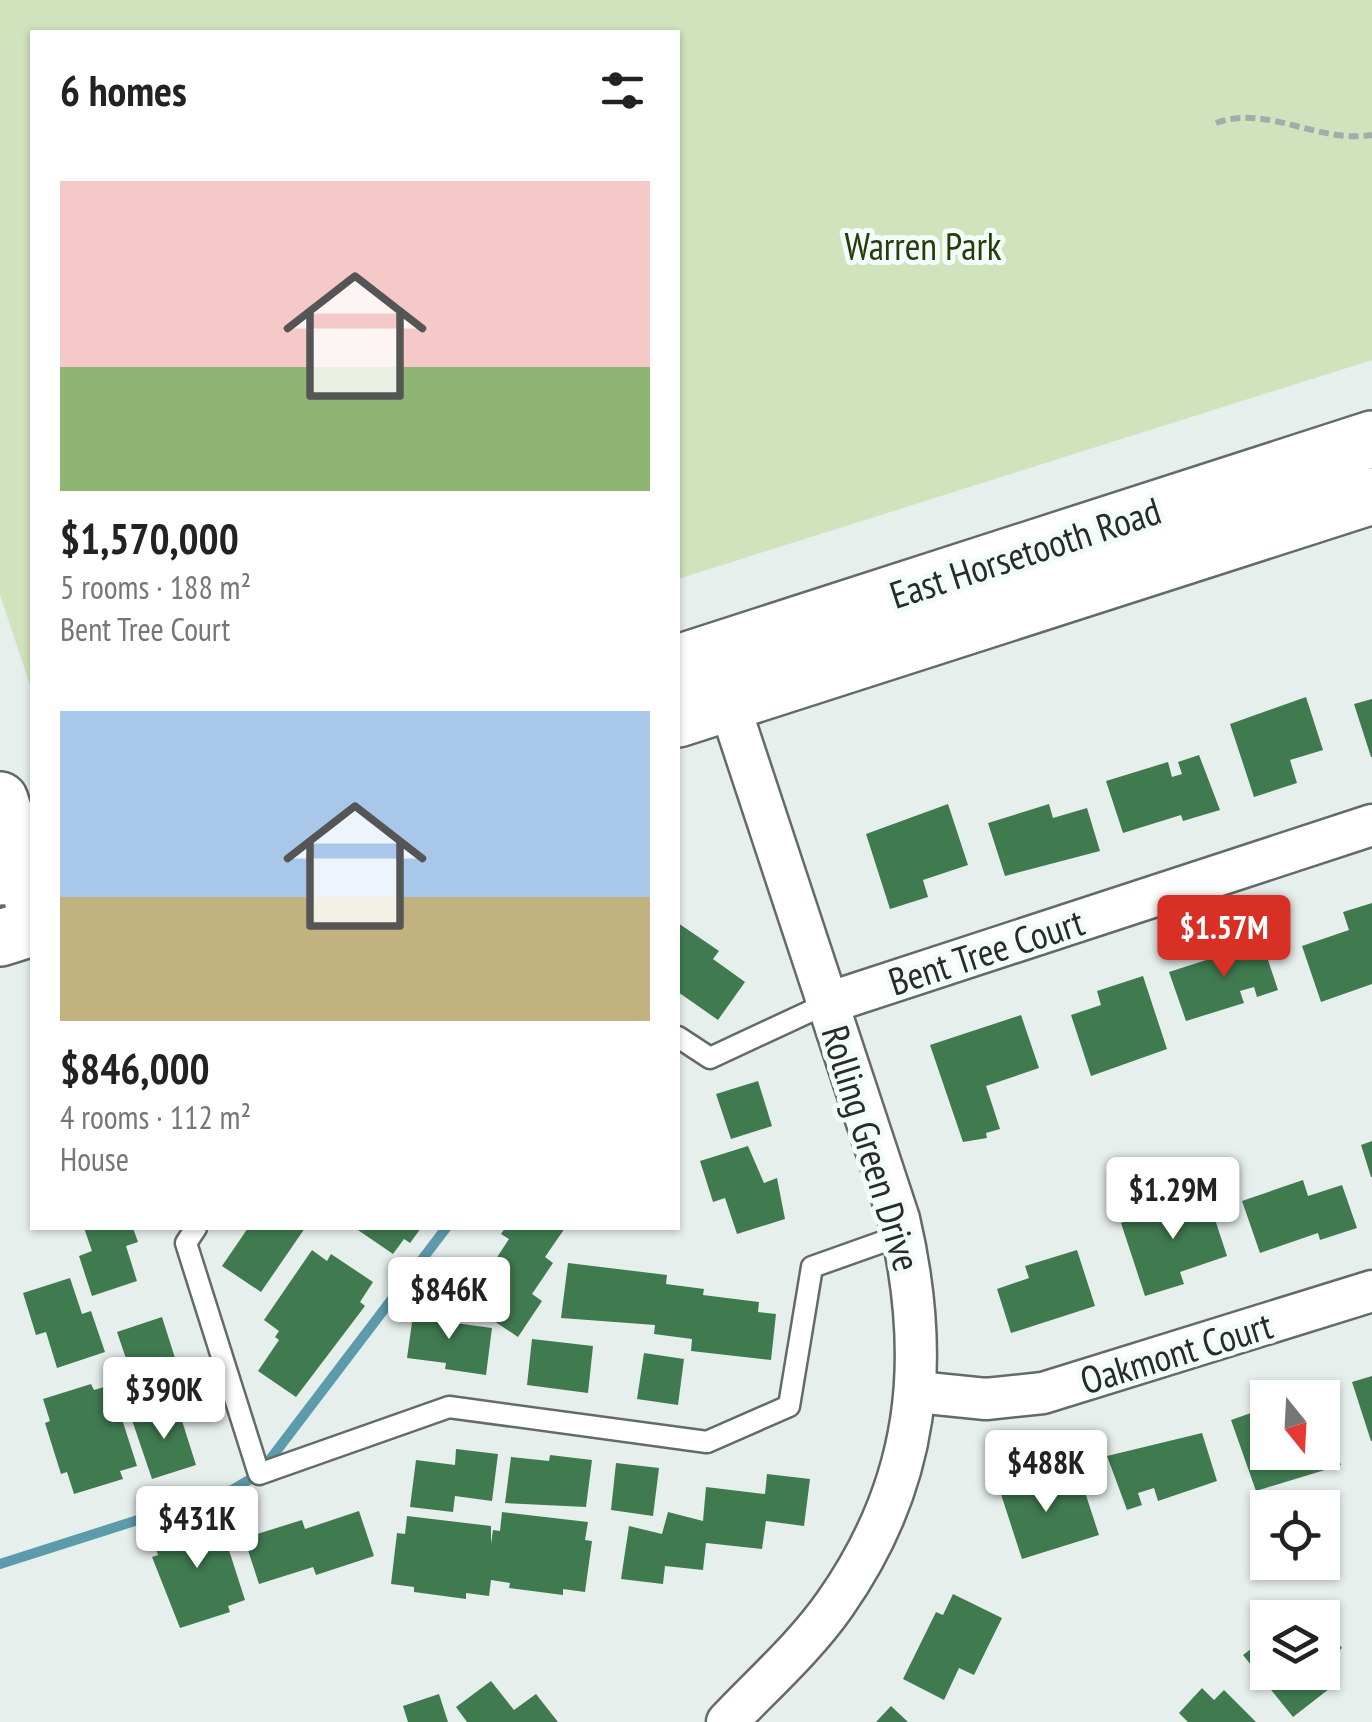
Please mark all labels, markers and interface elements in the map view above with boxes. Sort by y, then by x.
text: 6 homes [60,63,187,118]
icon: filters [595,63,650,118]
park label: Warren Park [844,221,1002,270]
icon: home [265,246,445,426]
street label: East Horsetooth Road [884,485,1166,619]
text: $1,570,000 [60,511,239,566]
text: 5 rooms · 188 m² [60,566,251,608]
text: Bent Tree Court [60,608,230,650]
icon: home [265,776,445,956]
pin: $1.57M [1143,895,1305,980]
street label: Bent Tree Court [882,896,1090,1006]
text: $1.57M [1179,906,1269,948]
street label: Rolling Green Drive [811,1019,933,1277]
text: $846,000 [60,1041,210,1096]
text: 4 rooms · 112 m² [60,1096,251,1138]
text: House [60,1138,129,1180]
pin: $1.29M [1092,1157,1254,1242]
text: $1.29M [1128,1168,1218,1210]
pin: $846K [379,1257,519,1342]
text: $846K [410,1268,488,1310]
street label: Oakmont Court [1074,1299,1278,1404]
pin: $390K [94,1357,234,1442]
text: $390K [125,1368,203,1410]
north arrow [1250,1380,1340,1470]
map controls [1250,1380,1340,1690]
pin: $488K [976,1430,1116,1515]
text: $488K [1007,1441,1085,1483]
pin: $431K [127,1486,267,1571]
button: locate [1250,1490,1340,1580]
text: $431K [158,1497,236,1539]
button: layers [1250,1600,1340,1690]

